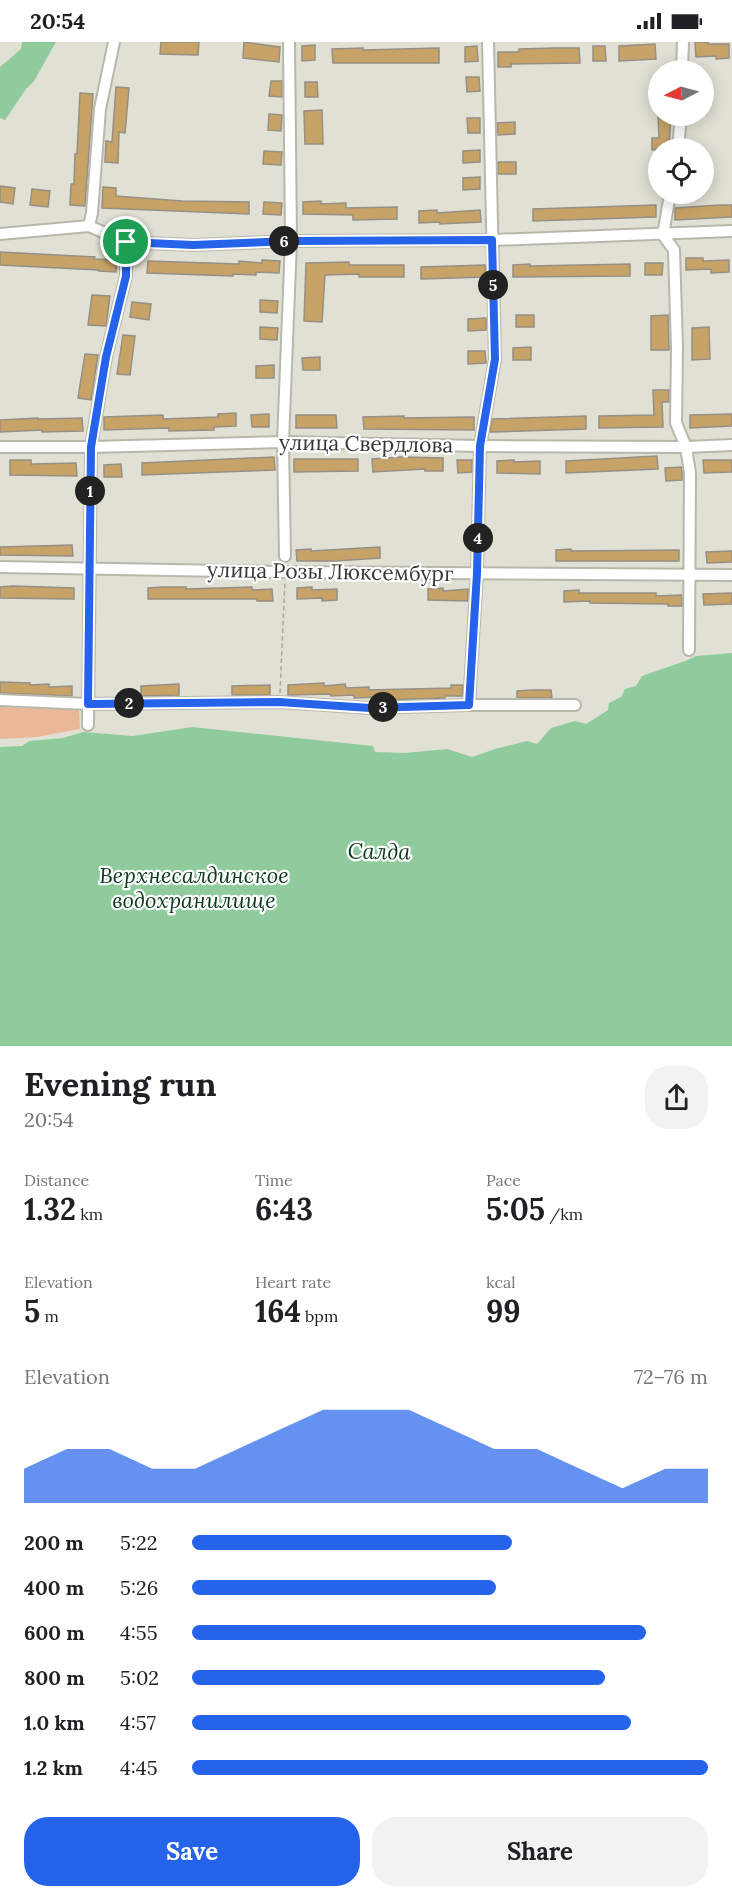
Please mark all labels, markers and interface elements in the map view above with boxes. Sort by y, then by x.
text: 20:54 [30,7,85,35]
north arrow [648,60,714,126]
map controls [648,60,714,204]
button: locate [648,138,714,204]
pin [100,216,151,267]
icon: arrive [109,225,142,258]
pin: 6 [269,226,299,256]
text: 6 [279,231,289,251]
pin: 5 [478,270,508,300]
text: 5 [489,275,497,295]
street label: улица Свердлова [279,428,454,459]
pin: 1 [75,476,105,506]
text: 1 [87,481,93,501]
pin: 4 [463,523,493,553]
text: 4 [474,528,482,548]
street label: улица Розы Люксембург [207,556,453,587]
pin: 2 [114,688,144,718]
pin: 3 [368,692,398,722]
text: 2 [125,693,133,713]
text: 3 [379,697,387,717]
water label: Салда [347,836,412,866]
water label: Верхнесалдинское водохранилище [99,861,289,914]
text: Evening run [24,1063,216,1105]
button: share [645,1066,708,1129]
text: 20:54 [24,1107,74,1132]
text: Distance [24,1170,89,1190]
text: Time [255,1170,293,1190]
text: Pace [486,1170,521,1190]
text: 1.32 [24,1190,76,1228]
text: 6:43 [255,1190,313,1228]
text: 5:05 [486,1190,545,1228]
text: km [76,1204,103,1224]
text: /km [545,1204,583,1224]
text: Elevation [24,1272,93,1292]
text: Heart rate [255,1272,331,1292]
text: kcal [486,1272,516,1292]
text: 5 [24,1292,40,1330]
text: 164 [255,1292,301,1330]
text: 99 [486,1292,521,1330]
text: m [40,1306,59,1326]
text: bpm [301,1306,338,1326]
text: Elevation [24,1364,110,1389]
text: 72–76 m [634,1364,708,1389]
text: 200 m [24,1530,84,1555]
text: 5:22 [120,1530,157,1555]
text: 400 m [24,1575,84,1600]
text: 5:26 [120,1575,158,1600]
text: 600 m [24,1620,85,1645]
text: 4:55 [120,1620,158,1645]
text: 800 m [24,1665,85,1690]
text: 5:02 [120,1665,159,1690]
text: 1.0 km [24,1710,85,1735]
text: 4:57 [120,1710,156,1735]
text: 1.2 km [24,1755,83,1780]
text: 4:45 [120,1755,158,1780]
button: Save [24,1817,360,1886]
button: Share [372,1817,708,1886]

